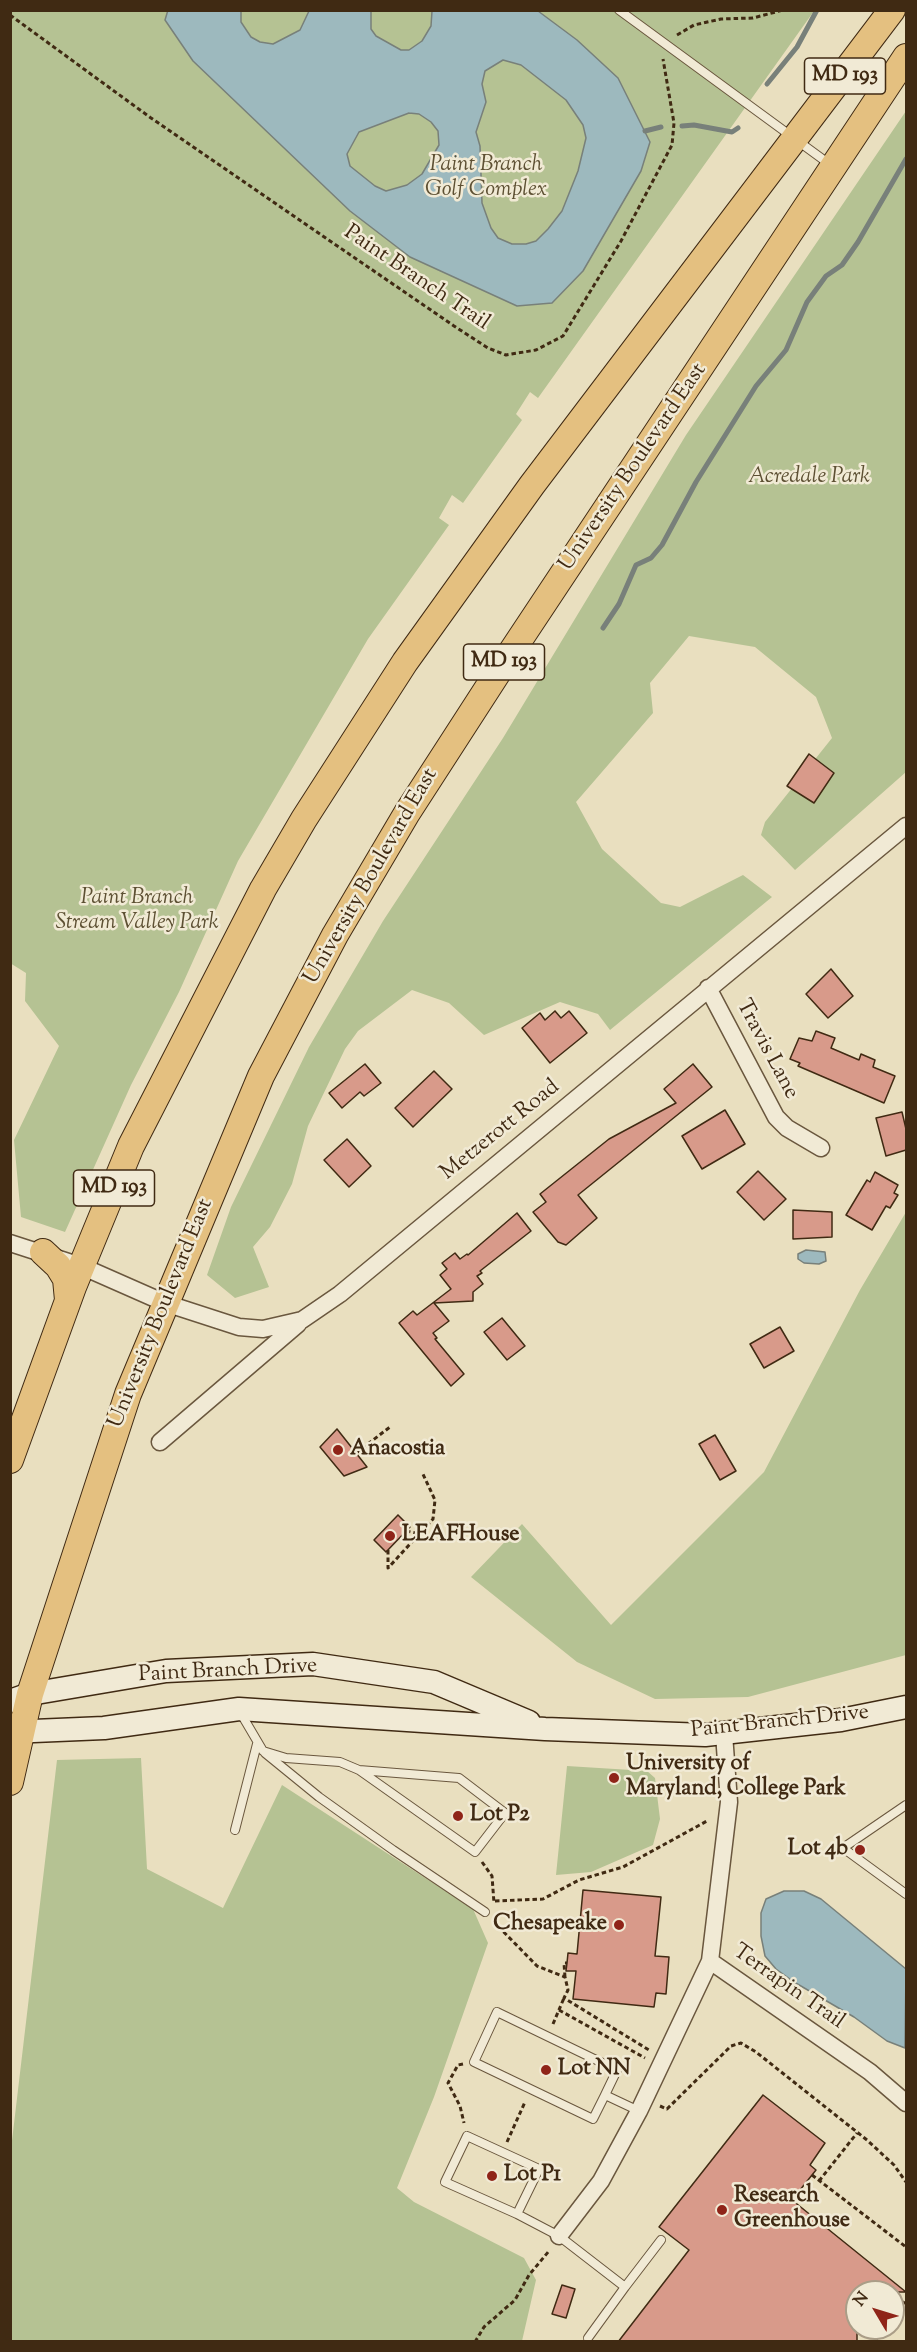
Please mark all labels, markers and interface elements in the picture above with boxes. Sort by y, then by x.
road number: MD 193 [804,58,886,94]
park label: Paint Branch Golf Complex [425,153,547,204]
street label: Paint Branch Trail [338,220,494,338]
street label: University Boulevard East [555,359,713,577]
park label: Acredale Park [748,465,870,491]
road number: MD 193 [464,644,544,680]
street label: University Boulevard East [299,764,445,990]
park label: Paint Branch Stream Valley Park [55,886,219,938]
street label: Travis Lane [729,996,803,1104]
street label: Metzerott Road [436,1075,566,1187]
road number: MD 193 [74,1170,154,1206]
street label: University Boulevard East [104,1195,220,1433]
place label: Anacostia [350,1437,445,1463]
marker: Anacostia [331,1443,345,1457]
place label: LEAFHouse [402,1523,520,1549]
marker: LEAFHouse [383,1529,397,1543]
street label: Paint Branch Drive [138,1654,318,1690]
street label: Paint Branch Drive [690,1701,870,1745]
place label: University of Maryland, College Park [626,1752,846,1804]
marker: University of Maryland, College Park [607,1771,621,1785]
place label: Lot P2 [470,1803,530,1829]
marker: Lot P2 [451,1809,465,1823]
place label: Lot 4b [788,1837,848,1863]
marker: Lot 4b [853,1843,867,1857]
place label: Chesapeake [493,1912,607,1938]
marker: Chesapeake [612,1918,626,1932]
street label: Terrapin Trail [727,1940,849,2036]
place label: Lot NN [558,2057,631,2083]
marker: Lot NN [539,2063,553,2077]
place label: Lot P1 [504,2163,561,2189]
marker: Lot P1 [485,2169,499,2183]
place label: Research Greenhouse [734,2184,850,2236]
marker: Research Greenhouse [715,2203,729,2217]
north arrow [845,2280,905,2340]
text: N [849,2288,875,2312]

